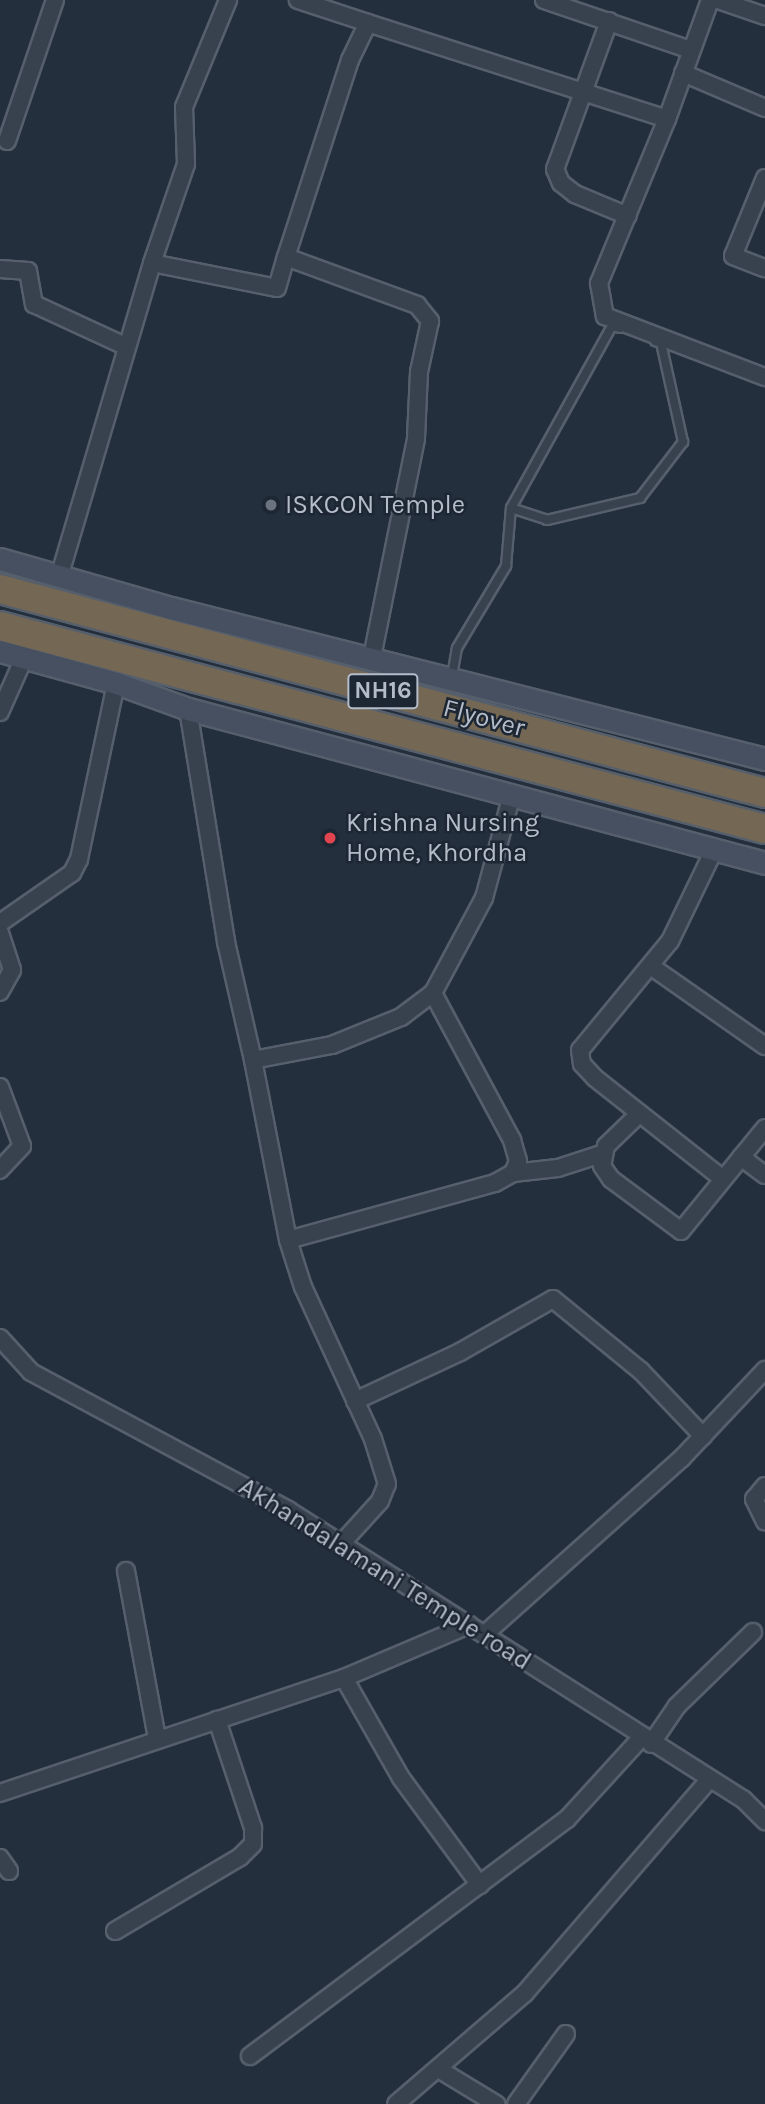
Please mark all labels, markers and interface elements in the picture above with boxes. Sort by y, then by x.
place label: ISKCON Temple [285,489,465,521]
marker: ISKCON Temple [263,497,279,513]
road number: NH16 [346,670,420,712]
street label: Flyover [440,692,528,744]
place label: Krishna Nursing Home, Khordha [346,807,539,868]
marker: Krishna Nursing Home, Khordha [320,828,340,848]
street label: Akhandalamani Temple road [233,1471,537,1677]

